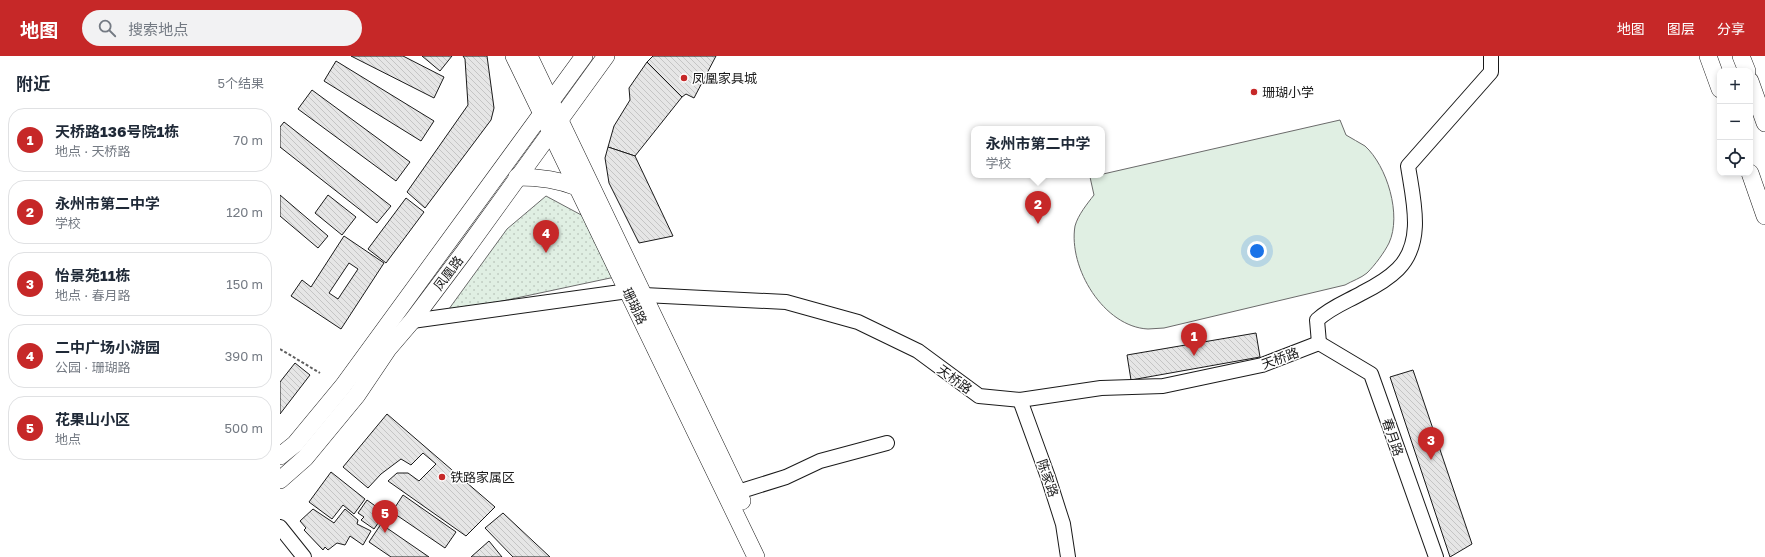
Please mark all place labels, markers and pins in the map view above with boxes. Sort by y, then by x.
place label: 凤凰家具城 [692,70,757,86]
marker: 凤凰家具城 [679,73,689,83]
place label: 珊瑚小学 [1262,84,1314,100]
marker: 珊瑚小学 [1249,87,1259,97]
pin: 2 [1025,191,1051,224]
pin: 4 [533,220,559,253]
pin: 1 [1181,323,1207,356]
pin: 3 [1418,427,1444,460]
place label: 铁路家属区 [450,469,515,485]
marker: 铁路家属区 [437,472,447,482]
pin: 5 [372,500,398,533]

